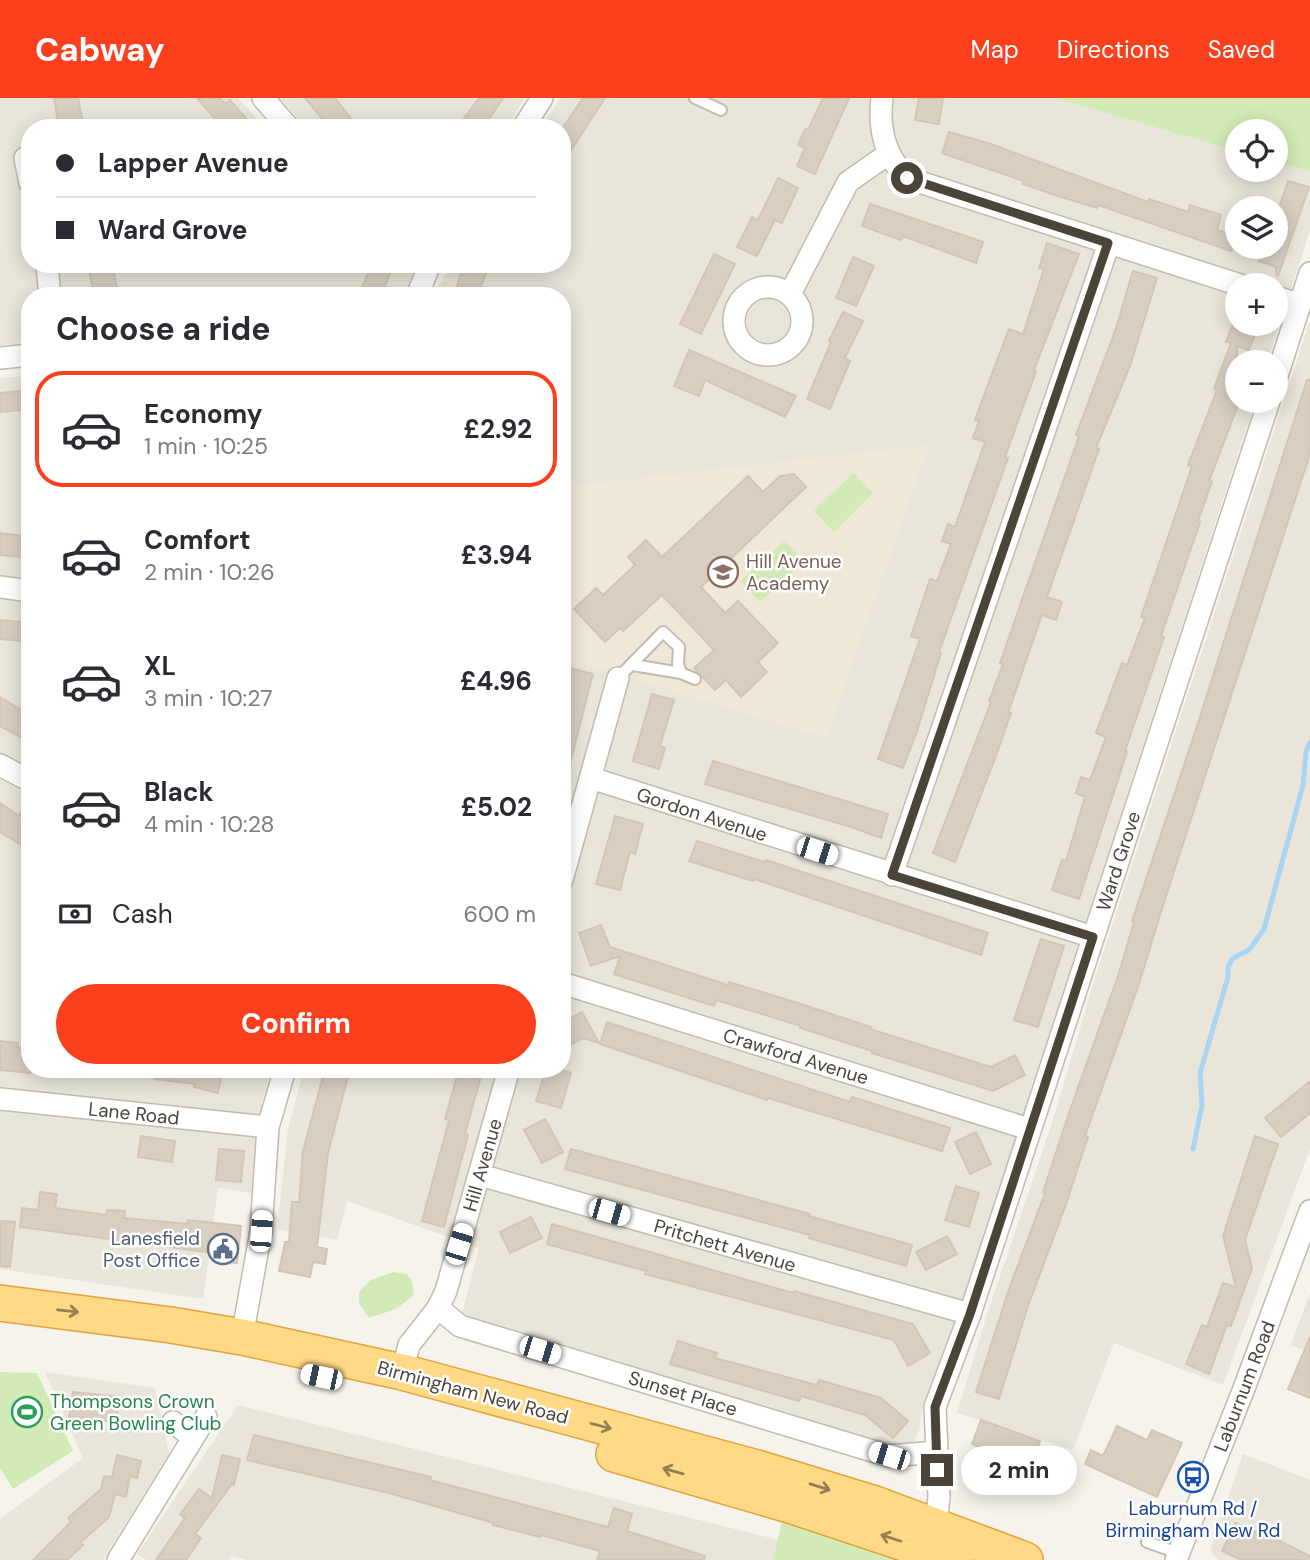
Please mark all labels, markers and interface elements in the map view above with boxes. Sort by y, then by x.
text: Cabway [35,28,165,71]
text: Map [971,34,1019,65]
text: Directions [1057,34,1170,65]
text: Saved [1208,34,1275,65]
map controls [1225,119,1288,413]
button: locate [1225,119,1288,182]
text: Lapper Avenue [98,146,289,180]
route start [891,162,923,194]
button: layers [1225,196,1288,259]
text: Ward Grove [98,213,247,247]
button: + [1225,273,1288,336]
text: Choose a ride [56,308,271,350]
button: − [1225,350,1288,413]
text: Economy [144,397,262,431]
icon: car [60,398,123,461]
text: £2.92 [464,412,532,446]
text: 1 min · 10:25 [144,431,268,461]
text: Comfort [144,523,250,557]
icon: car [60,524,123,587]
text: £3.94 [461,538,532,572]
place label: Hill Avenue Academy [746,549,842,596]
school or university icon: Hill Avenue Academy [706,555,740,589]
text: 2 min · 10:26 [144,557,275,587]
text: XL [144,649,176,683]
icon: car [60,650,123,713]
text: £4.96 [460,664,532,698]
text: 3 min · 10:27 [144,683,272,713]
text: Black [144,775,214,809]
icon: car [60,776,123,839]
street label: Gordon Avenue [633,782,770,847]
text: £5.02 [461,790,532,824]
street label: Ward Grove [1091,808,1146,914]
text: 4 min · 10:28 [144,809,274,839]
car [794,835,841,867]
icon: cash [56,895,94,933]
text: Cash [112,897,173,931]
text: 600 m [463,899,536,929]
button: Confirm [56,984,536,1064]
street label: Crawford Avenue [720,1022,872,1090]
street label: Lane Road [87,1096,181,1131]
street label: Hill Avenue [457,1116,508,1215]
car [586,1196,633,1228]
car [250,1209,273,1253]
street label: Pritchett Avenue [651,1213,799,1278]
car [443,1221,476,1267]
place label: Lanesfield Post Office [103,1226,200,1273]
public building icon: Lanesfield Post Office [206,1232,240,1266]
one-way arrow [56,1305,79,1318]
street label: Laburnum Road [1208,1317,1281,1455]
car [517,1334,564,1366]
street label: Birmingham New Road [375,1355,571,1430]
car [299,1362,344,1392]
street label: Sunset Place [625,1365,740,1422]
place label: Thompsons Crown Green Bowling Club [50,1389,221,1436]
sports icon: Thompsons Crown Green Bowling Club [10,1395,44,1429]
one-way arrow [589,1420,612,1433]
car [866,1440,913,1472]
callout: 2 min [962,1446,1077,1494]
route end [921,1454,953,1486]
text: 2 min [989,1455,1049,1485]
bus stop icon: Laburnum Rd / Birmingham New Rd [1176,1460,1210,1494]
one-way arrow [662,1464,684,1477]
one-way arrow [809,1482,831,1495]
place label: Laburnum Rd / Birmingham New Rd [1105,1496,1281,1543]
one-way arrow [880,1530,902,1543]

